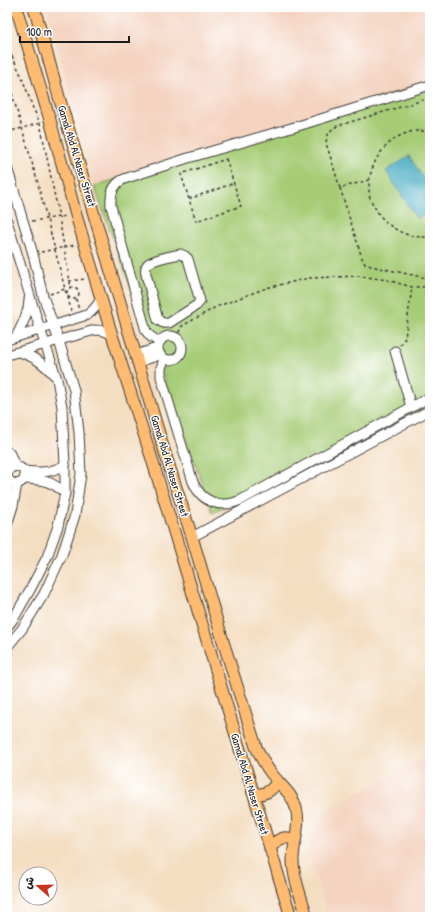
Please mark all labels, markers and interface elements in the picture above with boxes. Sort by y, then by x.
scale bar [20,18,129,44]
text: 100 m [26,23,52,40]
street label: Gamal Abd Al Naser Street [55,103,99,209]
street label: Gamal Abd Al Naser Street [148,413,192,519]
street label: Gamal Abd Al Naser Street [228,731,272,837]
north arrow [18,866,58,906]
text: ش [20,874,37,891]

